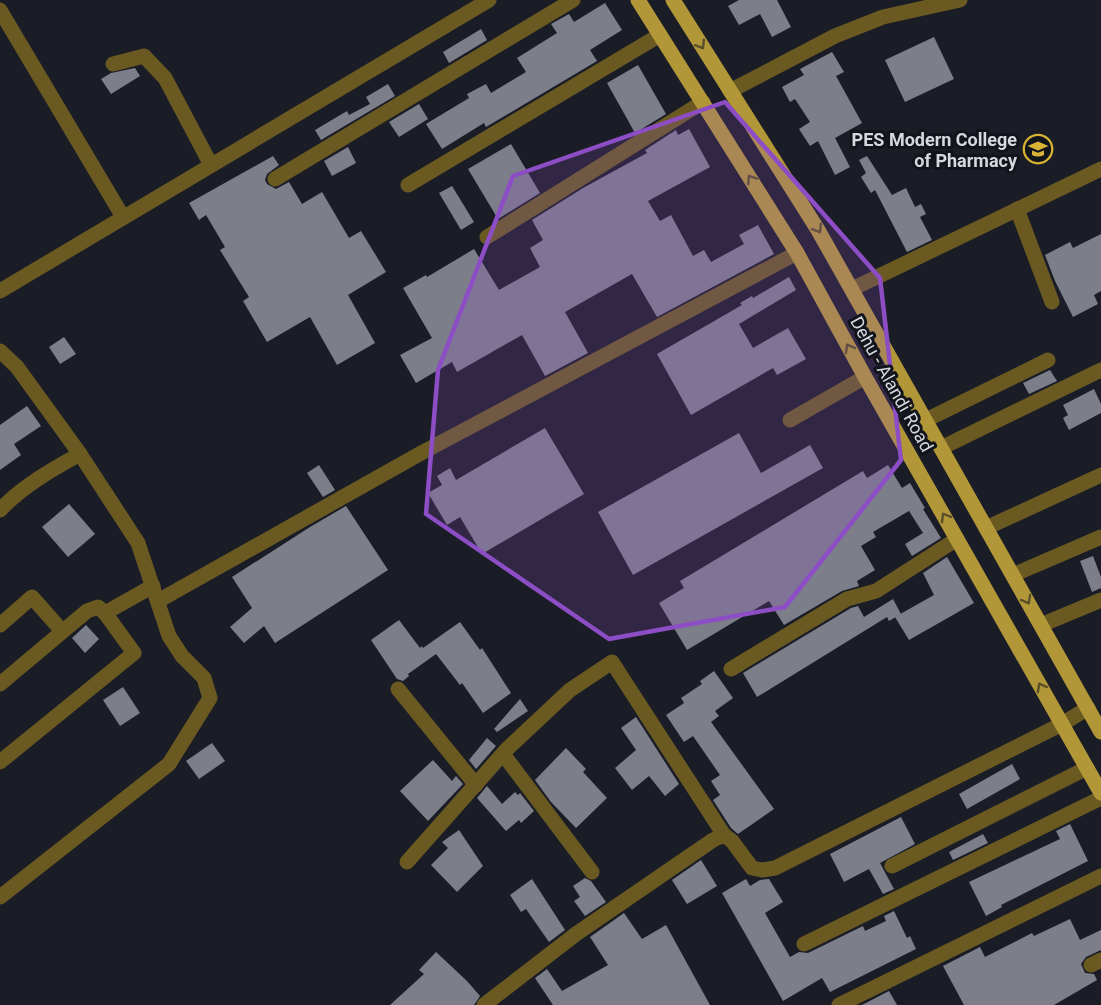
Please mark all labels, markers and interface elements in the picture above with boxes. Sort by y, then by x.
one-way arrow [694,39,705,50]
place label: PES Modern College of Pharmacy [852,129,1018,171]
school or university icon: PES Modern College of Pharmacy [1022,133,1054,165]
one-way arrow [747,175,759,185]
one-way arrow [810,223,822,233]
street label: Dehu - Alandi Road [846,313,938,455]
one-way arrow [845,344,856,354]
one-way arrow [941,513,952,523]
one-way arrow [1020,594,1031,604]
one-way arrow [1037,683,1048,693]

